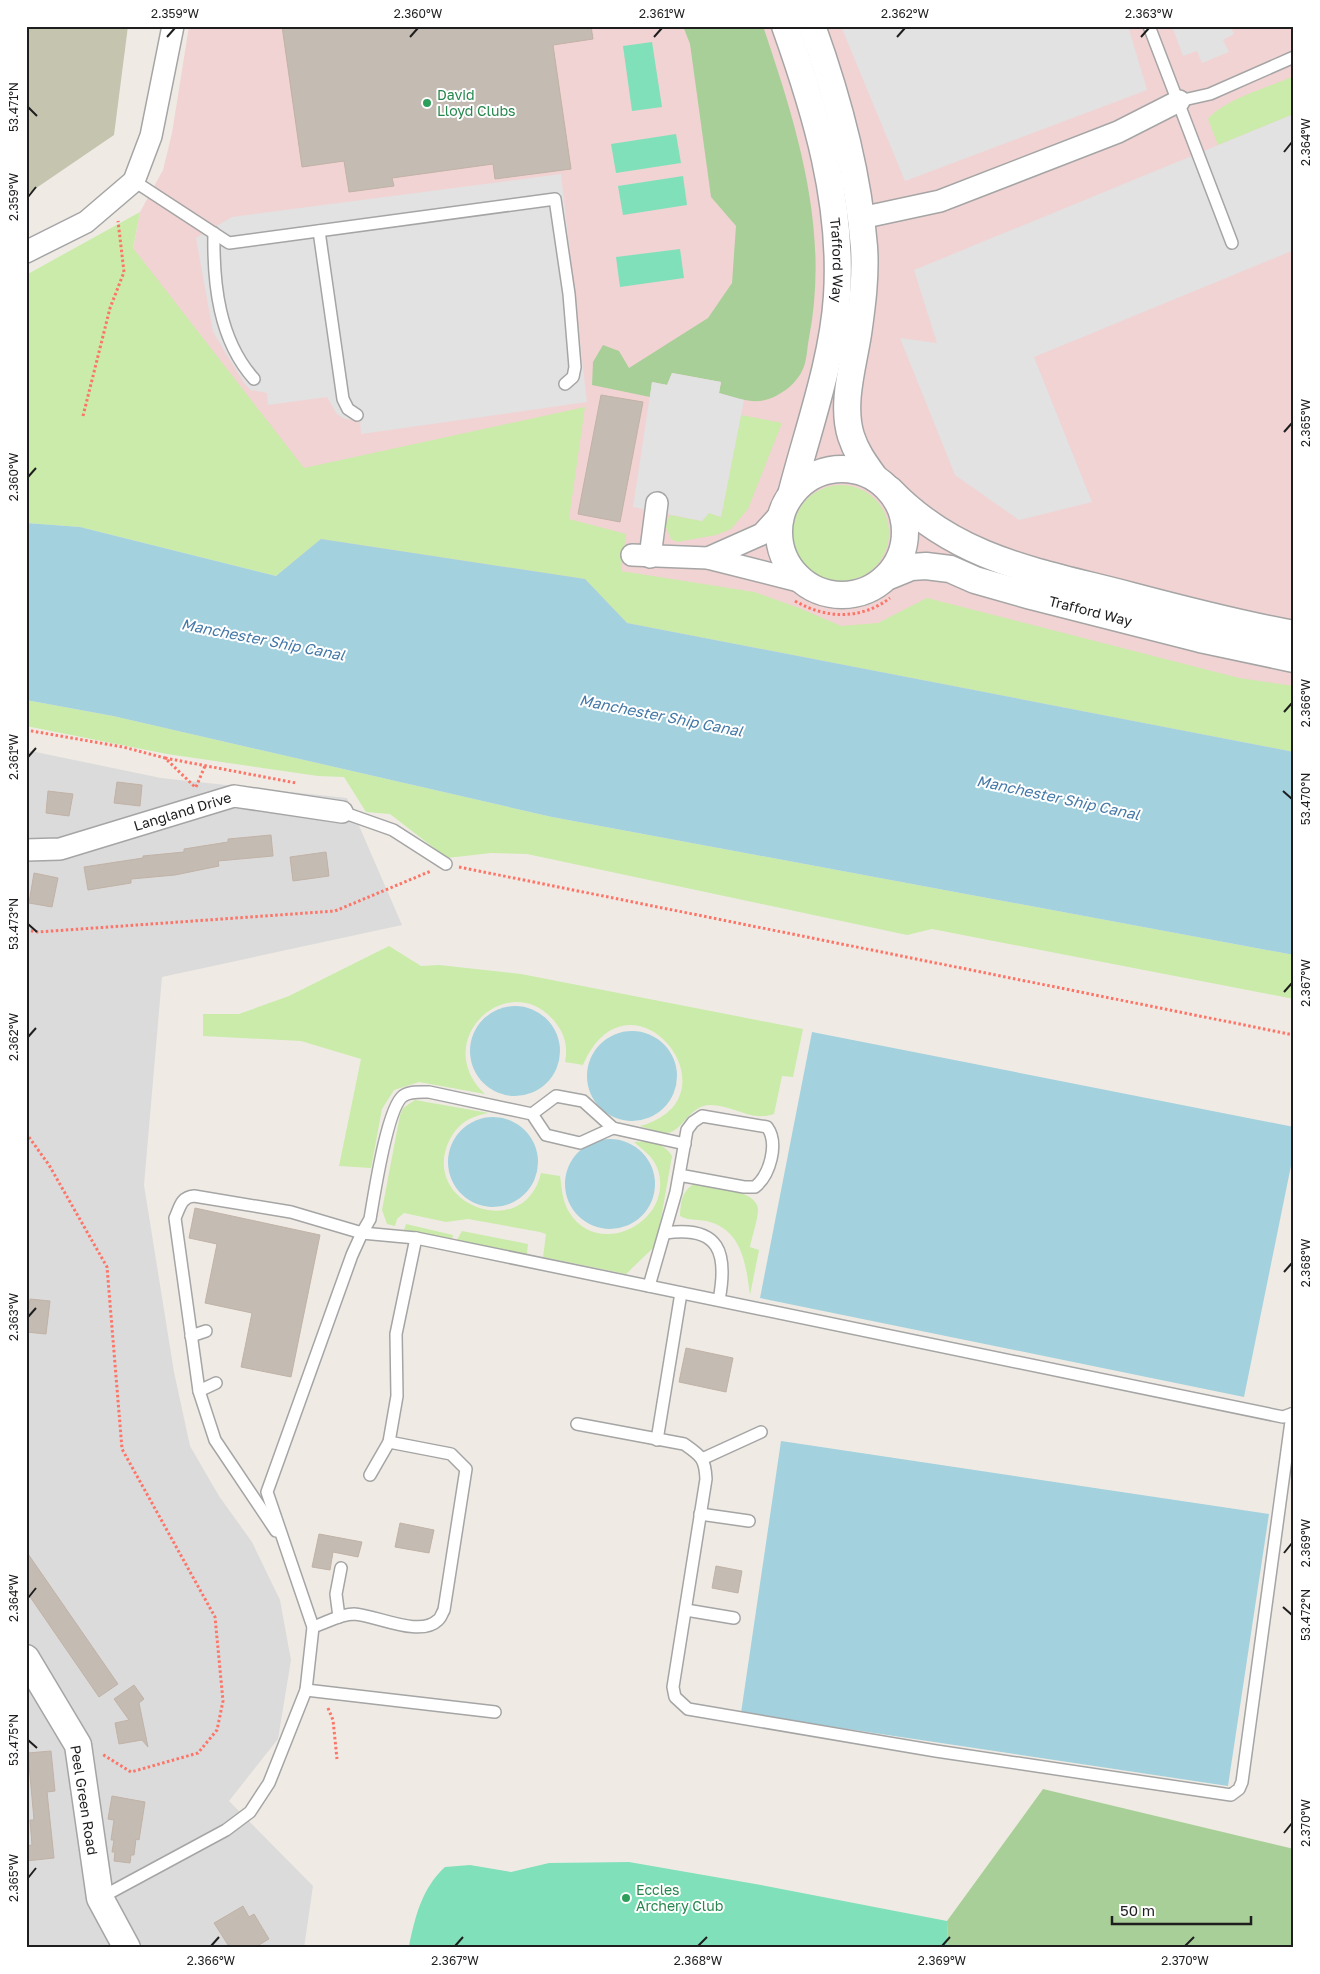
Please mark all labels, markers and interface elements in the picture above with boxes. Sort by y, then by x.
text: 2.359°W [151,6,199,21]
text: 2.360°W [394,6,443,21]
text: 2.361°W [639,6,685,21]
text: 2.362°W [881,6,929,21]
text: 2.363°W [1125,6,1174,21]
text: 53.471°N [6,82,21,132]
place label: David Lloyd Clubs [437,86,515,119]
marker: David Lloyd Clubs [421,97,433,109]
text: 2.364°W [1298,118,1313,166]
text: 2.359°W [6,173,21,221]
street label: Trafford Way [827,217,847,303]
text: 2.365°W [1298,399,1313,447]
text: 2.360°W [6,452,21,501]
street label: Trafford Way [1047,592,1134,629]
water label: Manchester Ship Canal [180,614,348,664]
text: 2.366°W [1298,678,1313,727]
water label: Manchester Ship Canal [578,690,746,740]
text: 2.361°W [6,734,21,780]
water label: Manchester Ship Canal [975,771,1142,823]
text: 53.470°N [1298,773,1313,825]
street label: Langland Drive [131,788,233,834]
text: 53.473°N [6,898,21,950]
text: 2.367°W [1298,959,1313,1007]
text: 2.362°W [6,1013,21,1061]
text: 2.368°W [1298,1238,1313,1287]
text: 2.363°W [6,1292,21,1341]
text: 2.369°W [1298,1518,1313,1567]
text: 2.364°W [6,1574,21,1622]
text: 53.472°N [1298,1589,1313,1641]
text: 53.475°N [6,1714,21,1766]
street label: Peel Green Road [67,1744,102,1856]
text: 2.370°W [1298,1799,1313,1847]
text: 2.365°W [6,1854,21,1902]
place label: Eccles Archery Club [636,1881,723,1914]
marker: Eccles Archery Club [620,1892,632,1904]
scale bar [1112,1894,1251,1926]
text: 50 m [1120,1901,1155,1919]
text: 2.366°W [187,1953,236,1968]
text: 2.367°W [431,1953,479,1968]
text: 2.368°W [674,1953,723,1968]
text: 2.369°W [918,1953,967,1968]
text: 2.370°W [1161,1953,1209,1968]

